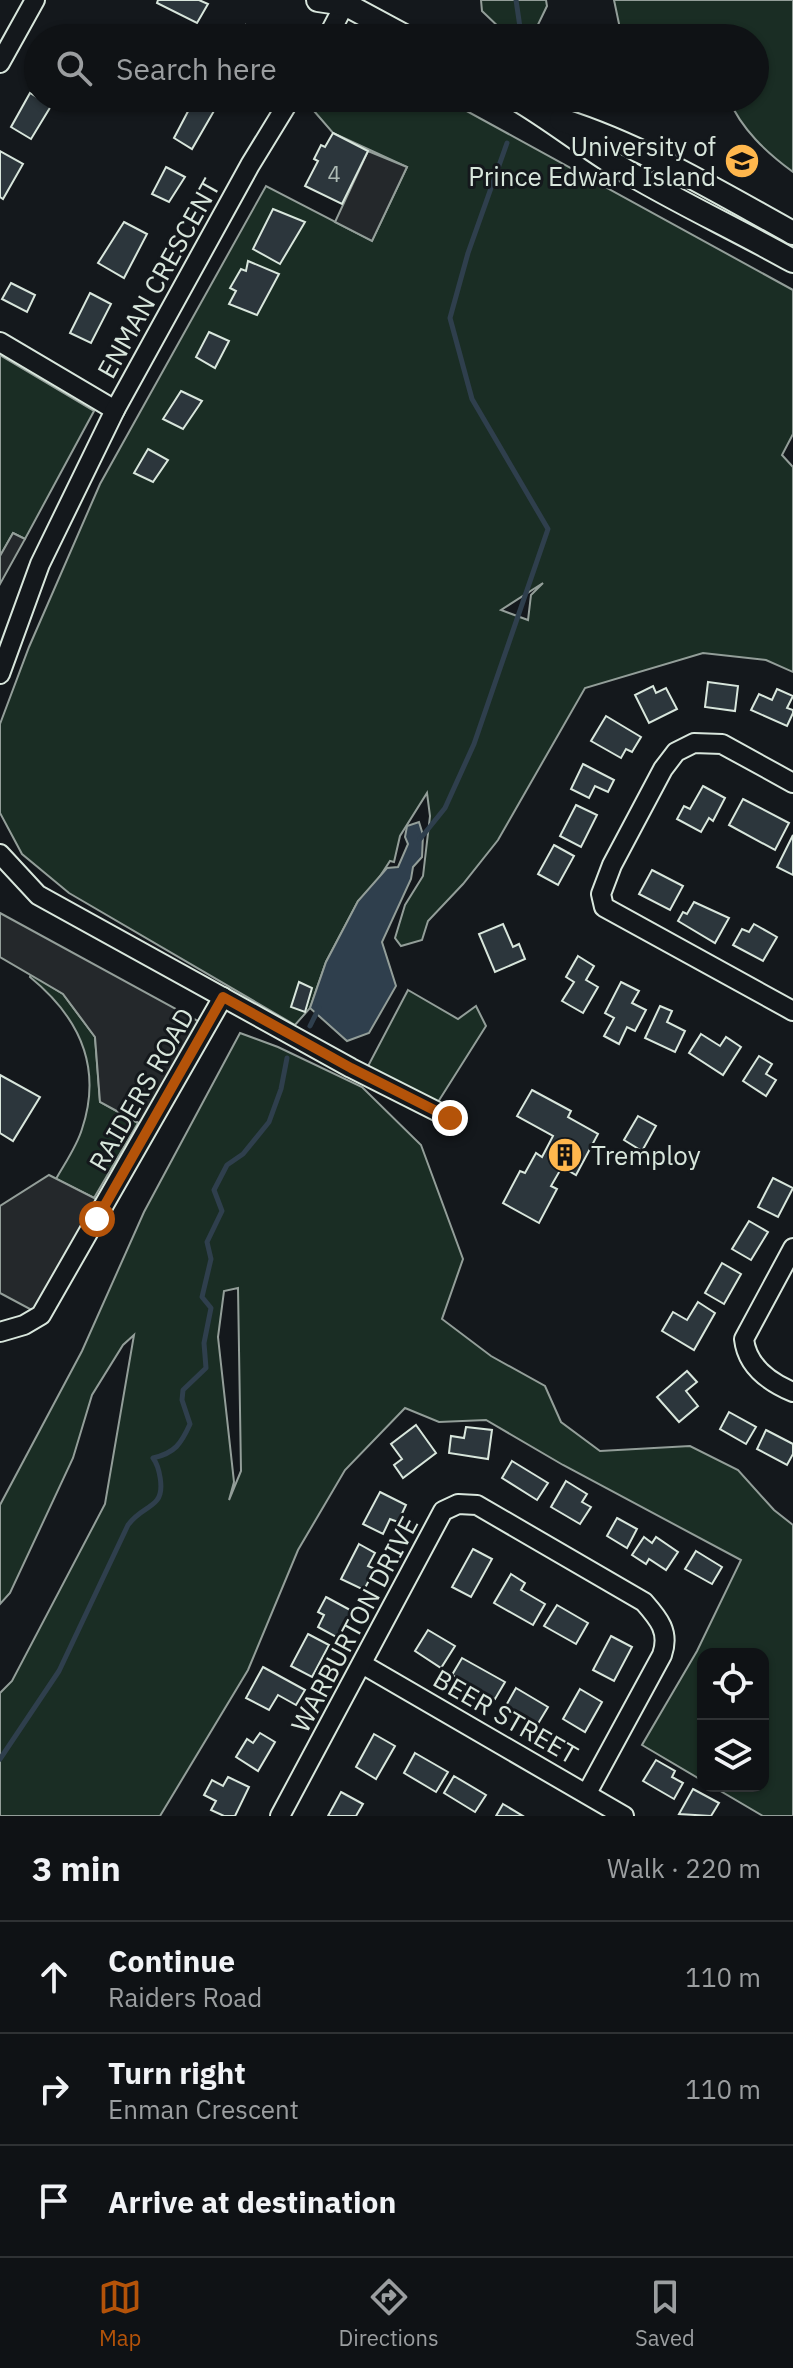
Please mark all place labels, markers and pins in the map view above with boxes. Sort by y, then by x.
place label: University of Prince Edward Island [468,129,716,193]
school or university icon: University of Prince Edward Island [723,142,761,180]
building icon: Tremploy [546,1136,584,1174]
place label: Tremploy [591,1138,701,1172]

